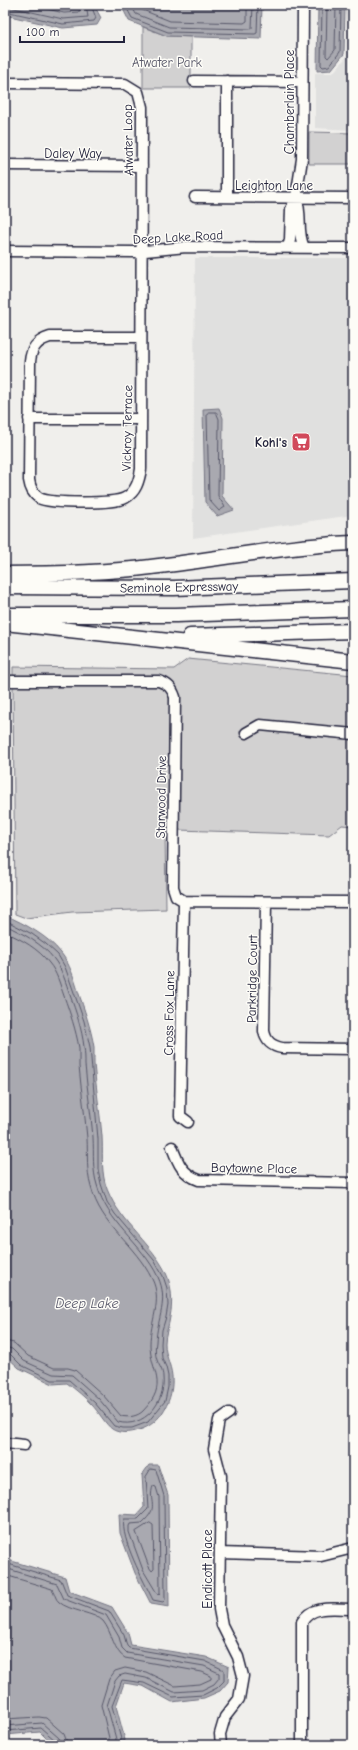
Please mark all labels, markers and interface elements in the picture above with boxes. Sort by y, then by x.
scale bar [20,18,124,44]
text: 100 m [26,25,59,39]
street label: Chamberlain Place [282,49,297,154]
park label: Atwater Park [132,55,203,70]
street label: Atwater Loop [120,104,136,176]
street label: Daley Way [44,146,102,161]
street label: Leighton Lane [235,178,314,193]
street label: Deep Lake Road [132,227,224,247]
street label: Vickroy Terrace [119,384,135,471]
supermarket icon: Kohl's [290,431,312,453]
place label: Kohl's [255,435,287,450]
street label: Seminole Expressway [120,578,238,596]
street label: Starwood Drive [153,755,169,839]
street label: Parkridge Court [244,934,260,1023]
street label: Cross Fox Lane [161,970,177,1056]
street label: Baytowne Place [211,1160,298,1176]
water label: Deep Lake [56,1295,118,1312]
street label: Endicott Place [200,1529,215,1609]

